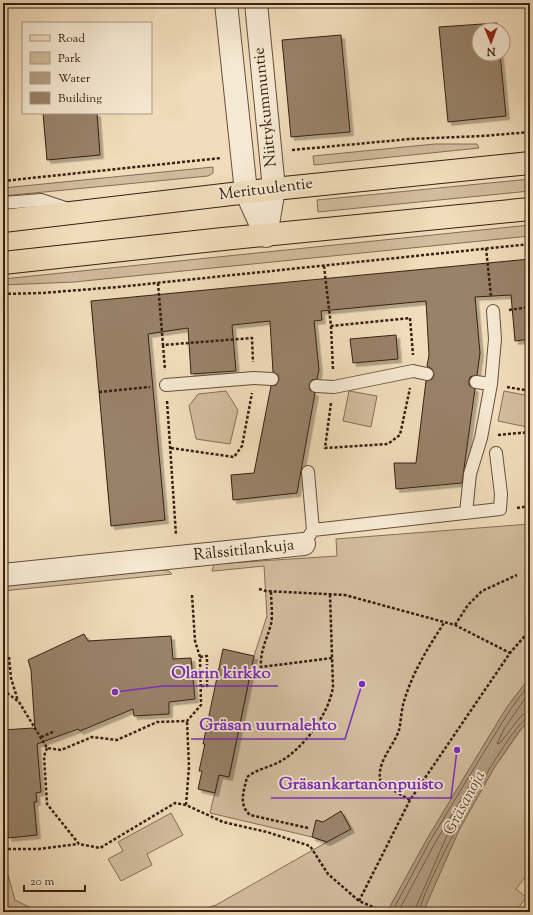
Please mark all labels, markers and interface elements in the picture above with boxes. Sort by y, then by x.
legend [22,22,152,114]
north arrow [471,22,511,62]
text: Road [58,30,85,48]
text: N [486,43,497,59]
street label: Niittykummuntie [248,46,284,168]
text: Park [58,50,81,68]
text: Water [58,70,91,88]
text: Building [58,90,102,108]
street label: Merituulentie [218,173,314,207]
street label: Rälssitilankuja [192,534,296,568]
callout: Olarin kirkko [163,657,278,686]
text: Olarin kirkko [171,662,271,686]
callout: Gräsan uurnalehto [191,710,345,739]
text: Gräsan uurnalehto [199,714,337,738]
water label: Gräsanoja [438,766,492,840]
callout: Gräsankartanonpuisto [271,769,451,798]
text: Gräsankartanonpuisto [279,773,443,797]
scale bar [24,867,85,893]
text: 20 m [30,873,55,891]

